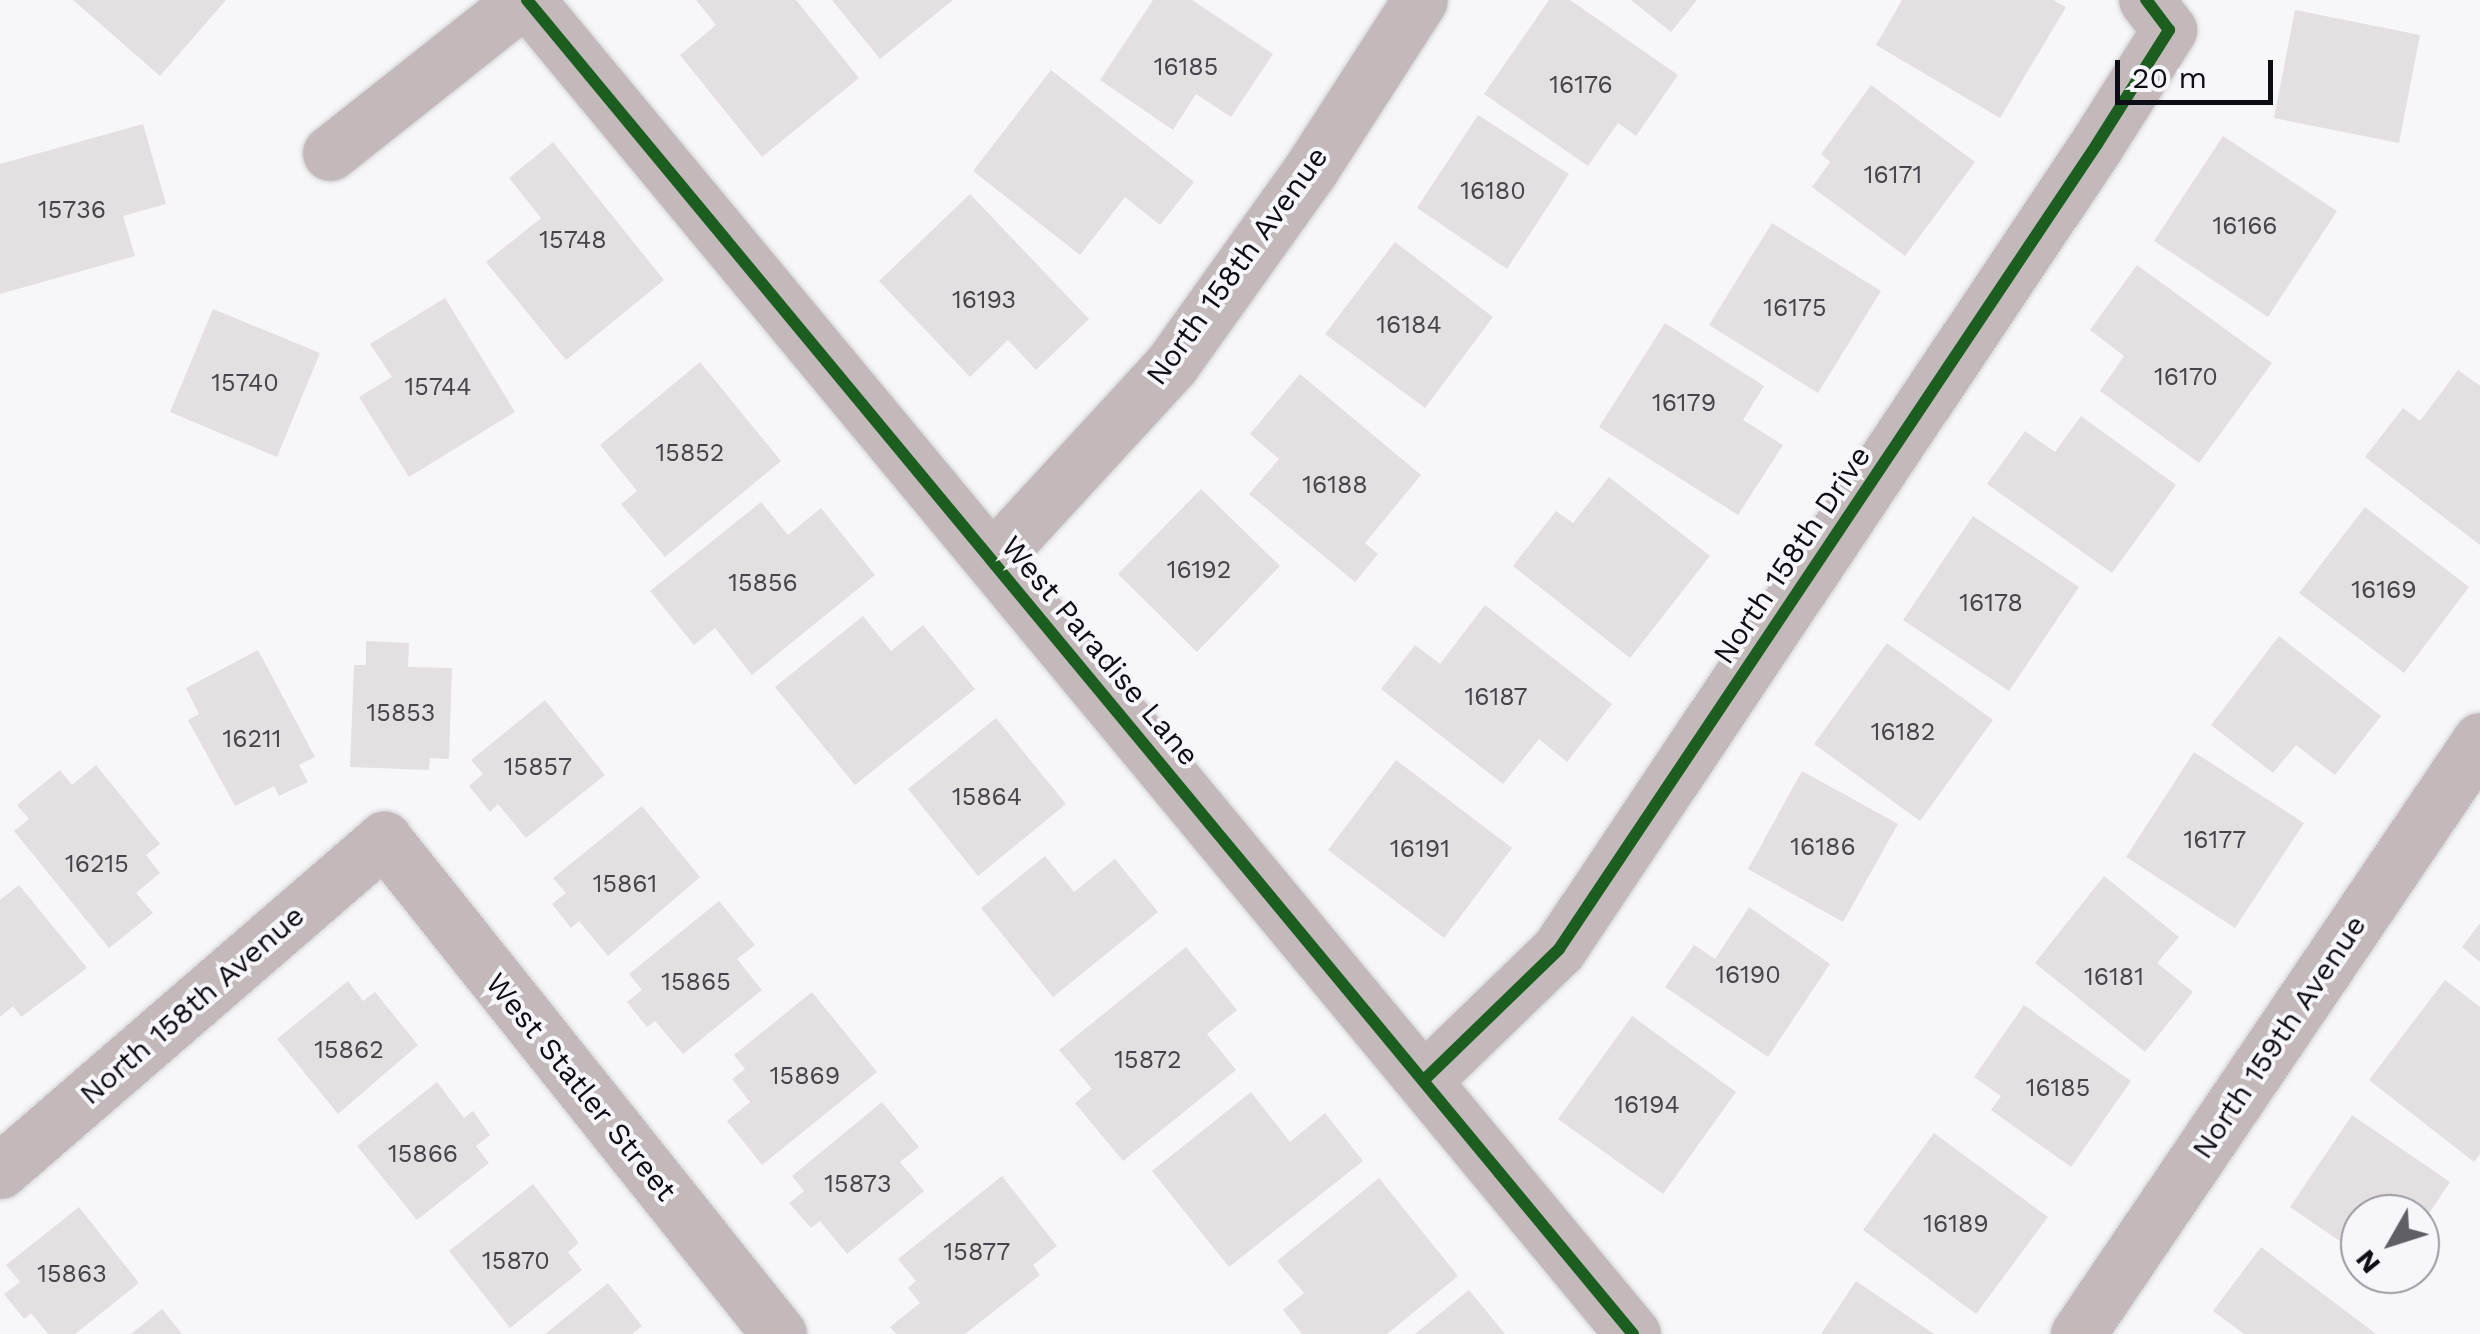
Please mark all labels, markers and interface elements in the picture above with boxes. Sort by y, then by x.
scale bar [2120,40,2278,102]
house number: 16185 [1154,52,1218,82]
text: 20 m [2132,60,2207,95]
house number: 16176 [1549,70,1613,100]
street label: North 158th Avenue [1138,139,1336,393]
house number: 16171 [1864,160,1922,190]
house number: 16180 [1460,176,1526,206]
house number: 15736 [38,195,106,225]
house number: 16166 [2212,211,2278,241]
house number: 15748 [539,225,607,255]
house number: 16193 [952,285,1016,315]
house number: 16175 [1763,293,1827,323]
house number: 16184 [1376,310,1442,340]
house number: 16170 [2154,362,2218,392]
house number: 15740 [211,368,279,398]
house number: 15744 [404,372,472,402]
house number: 16179 [1652,388,1716,418]
house number: 15852 [656,438,724,468]
street label: North 158th Drive [1705,439,1879,671]
house number: 16188 [1302,470,1368,500]
street label: West Paradise Lane [993,529,1207,773]
house number: 16192 [1167,555,1231,585]
house number: 15856 [728,568,798,598]
house number: 16169 [2351,575,2417,605]
house number: 16178 [1959,588,2023,618]
house number: 16187 [1464,682,1528,712]
house number: 15853 [367,698,435,728]
house number: 16182 [1871,717,1935,747]
house number: 16211 [222,724,282,754]
house number: 15857 [504,752,572,782]
house number: 15864 [952,782,1022,812]
house number: 16177 [2184,825,2246,855]
house number: 16186 [1790,832,1856,862]
house number: 16191 [1390,834,1450,864]
house number: 16215 [65,849,129,879]
house number: 15861 [593,869,657,899]
street label: North 158th Avenue [72,897,312,1113]
street label: North 159th Avenue [2184,908,2374,1166]
house number: 16190 [1715,960,1781,990]
house number: 16181 [2084,962,2144,992]
street label: West Statler Street [478,965,684,1209]
house number: 15865 [661,967,731,997]
house number: 15862 [314,1035,384,1065]
house number: 15872 [1114,1045,1182,1075]
house number: 15869 [770,1061,840,1091]
house number: 16185 [2026,1073,2090,1103]
house number: 16194 [1614,1090,1680,1120]
house number: 15866 [388,1139,458,1169]
house number: 15873 [824,1169,892,1199]
north arrow [2340,1194,2440,1294]
house number: 16189 [1923,1209,1989,1239]
house number: 15877 [944,1237,1010,1267]
text: N [2348,1243,2387,1280]
house number: 15870 [482,1246,550,1276]
house number: 15863 [37,1259,107,1289]

